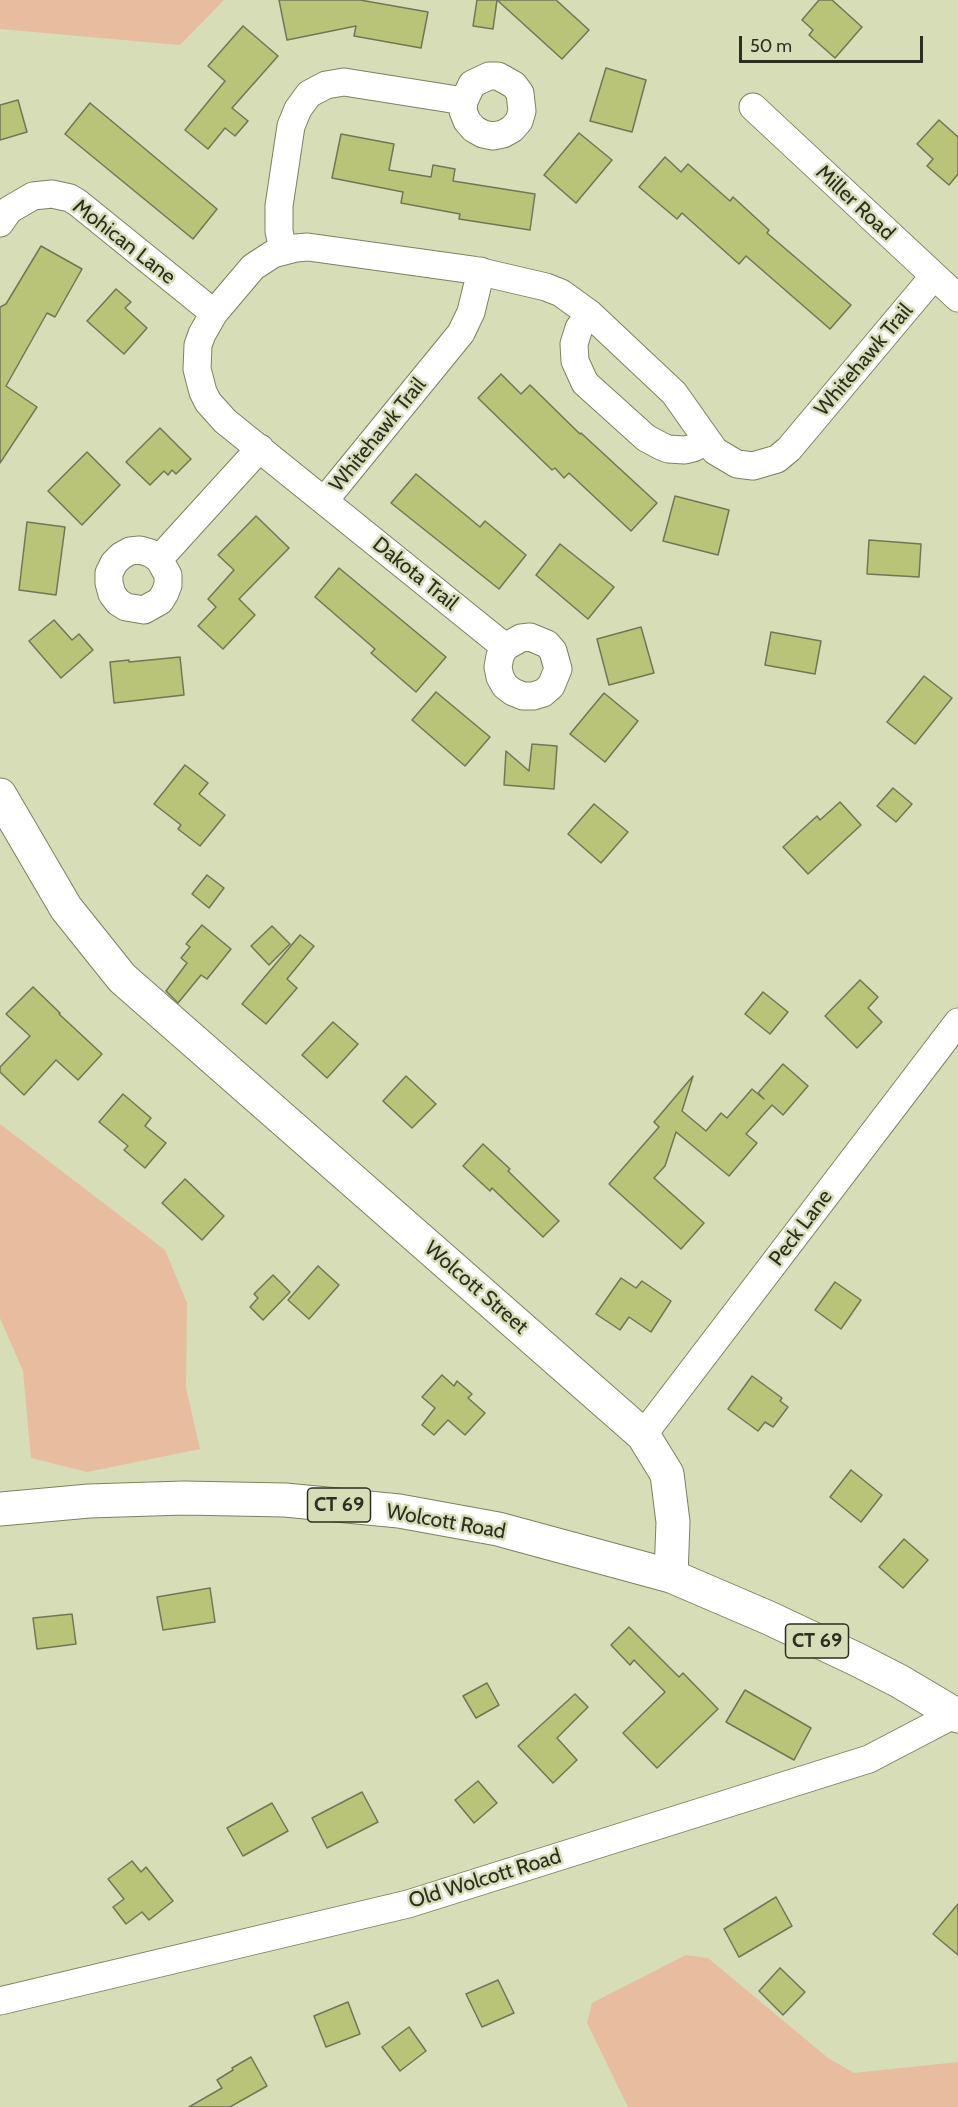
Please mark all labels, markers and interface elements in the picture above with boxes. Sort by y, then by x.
scale bar [742,24,926,62]
text: 50 m [750,35,792,57]
street label: Miller Road [810,160,900,246]
street label: Mohican Lane [68,194,180,290]
street label: Whitehawk Trail [810,299,918,421]
street label: Whitehawk Trail [324,373,432,497]
street label: Dakota Trail [367,532,463,616]
street label: Peck Lane [764,1185,838,1271]
street label: Wolcott Street [419,1236,533,1340]
road number: CT 69 [308,1488,370,1522]
street label: Wolcott Road [384,1499,508,1545]
road number: CT 69 [786,1624,848,1658]
street label: Old Wolcott Road [406,1844,564,1914]

